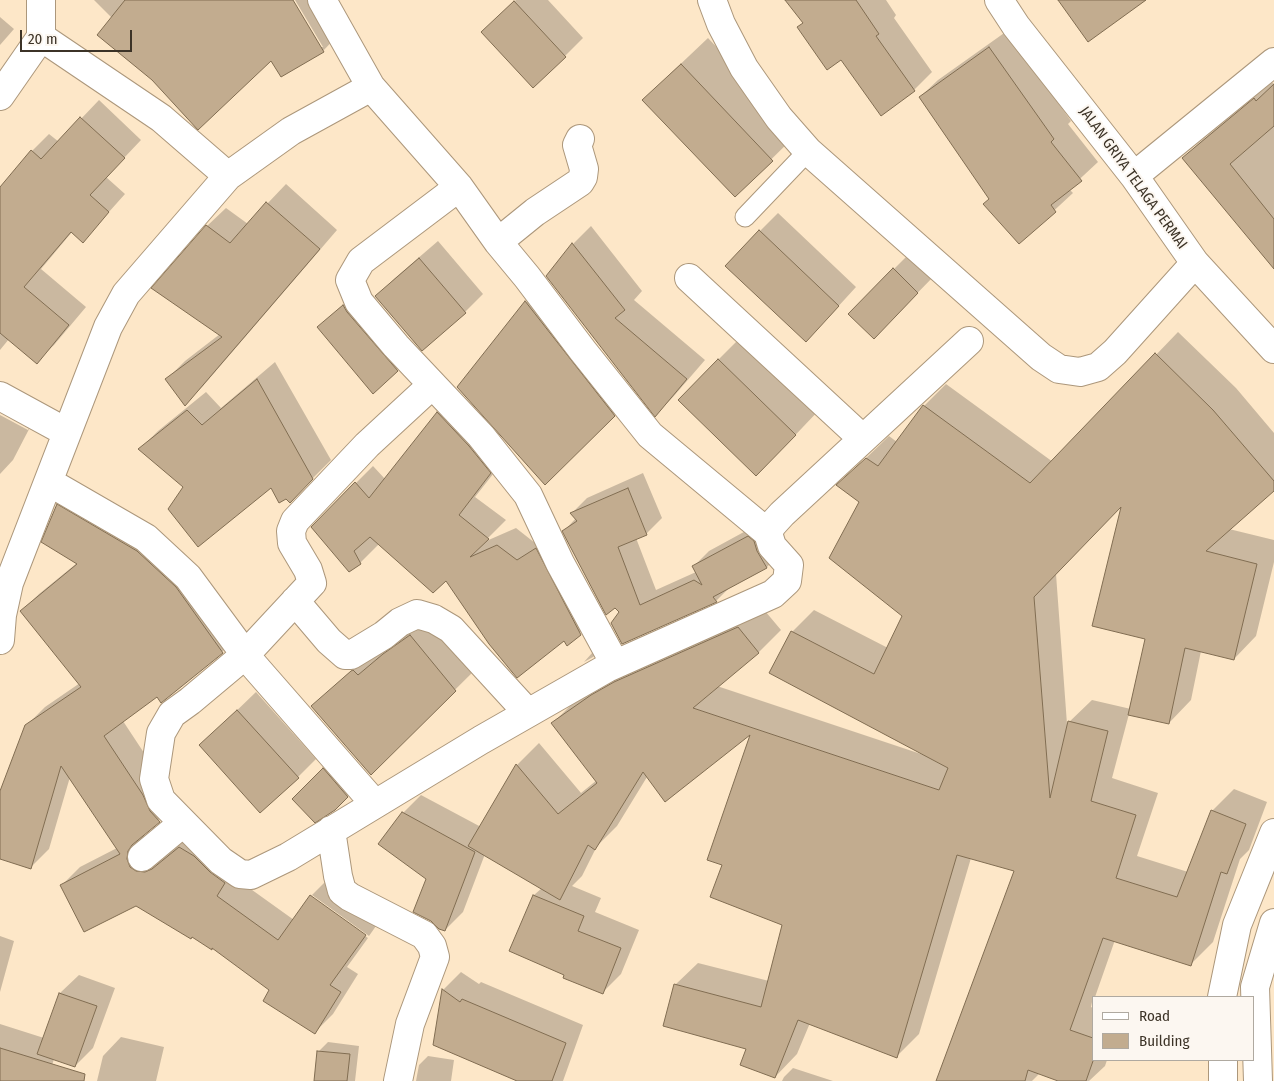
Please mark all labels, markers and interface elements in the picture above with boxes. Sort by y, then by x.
scale bar [22,20,135,52]
text: 20 m [28,30,58,48]
street label: JALAN GRIYA TELAGA PERMAI [1075,103,1191,253]
legend [1092,996,1254,1061]
text: Road [1139,1007,1170,1025]
text: Building [1139,1032,1190,1050]

